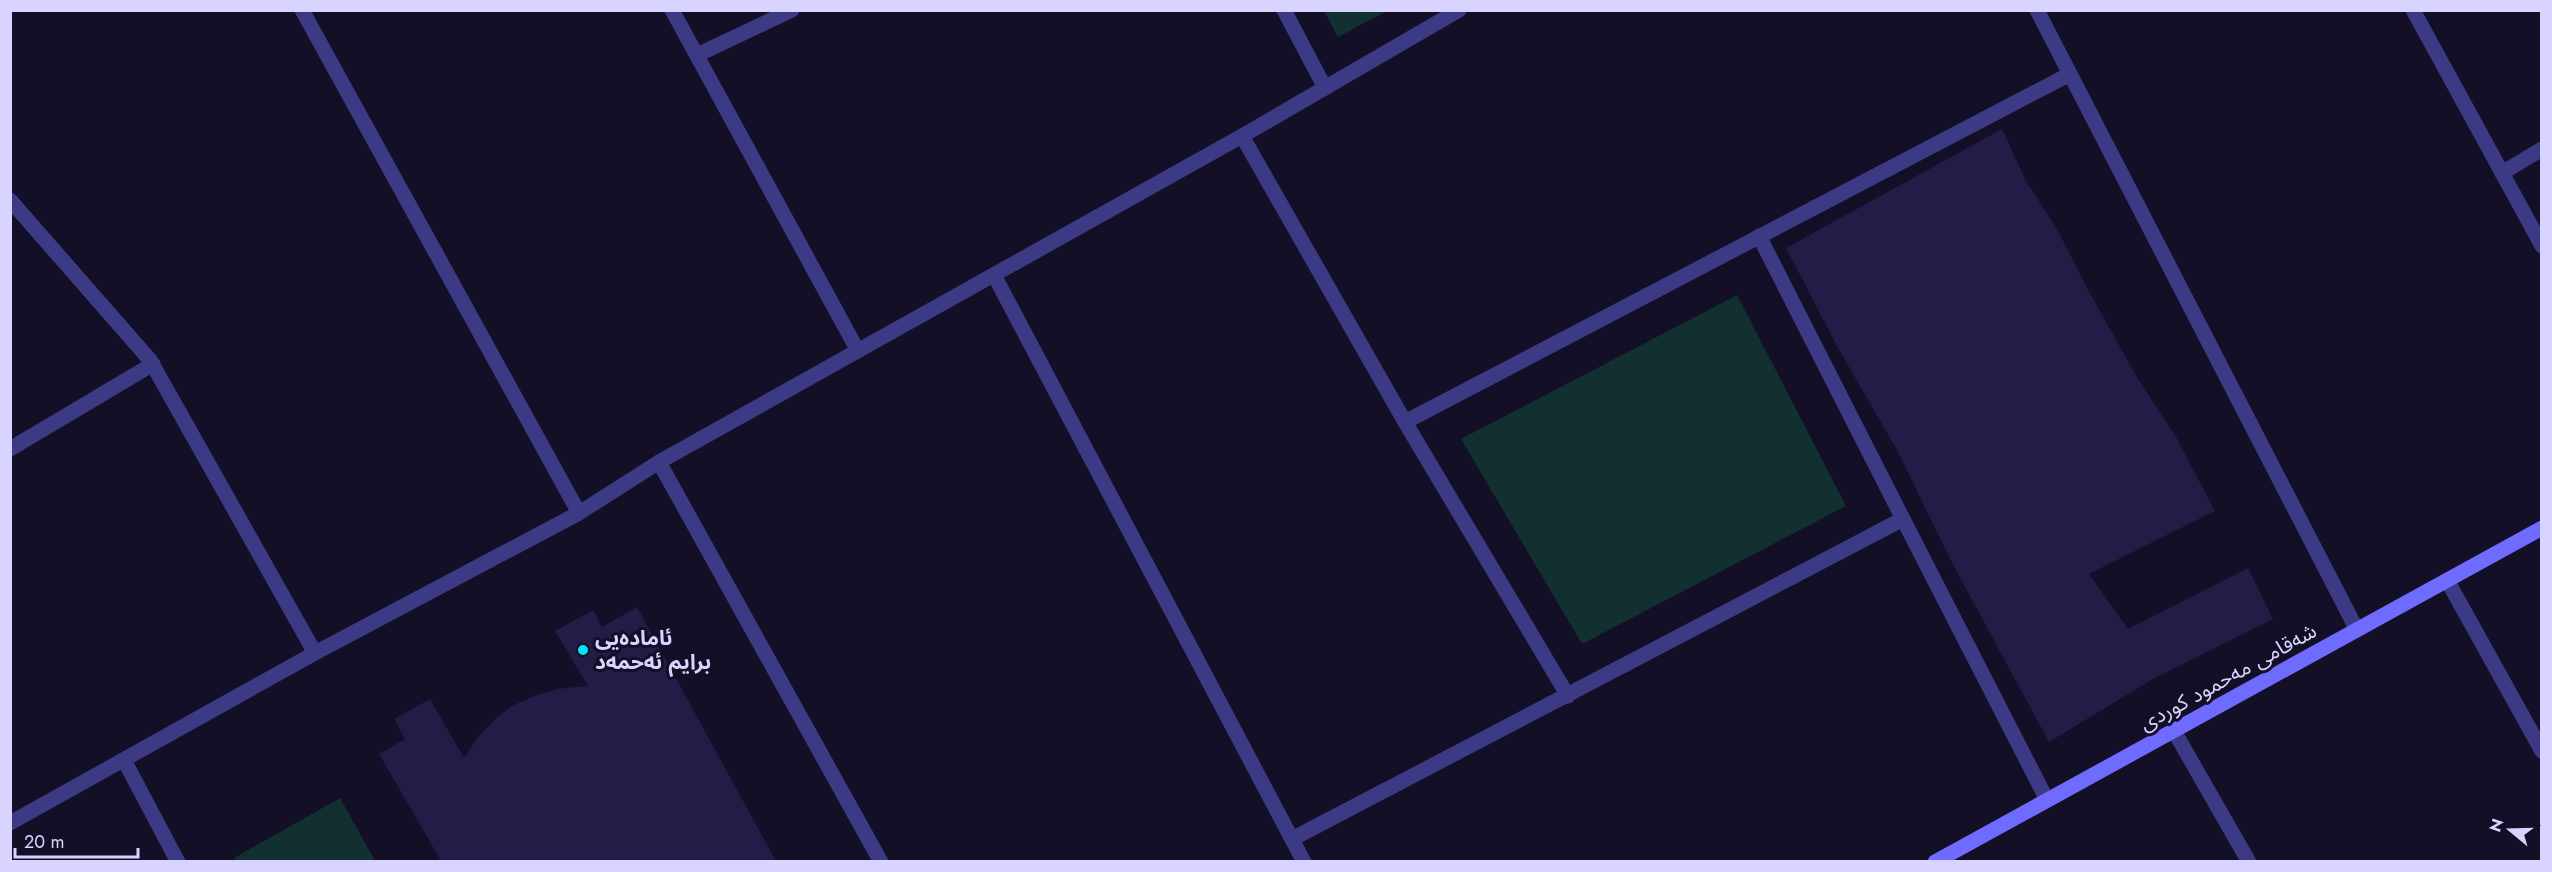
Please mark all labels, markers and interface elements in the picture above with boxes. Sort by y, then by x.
street label: شەقامی مەحمود کوردی [2134,616,2322,738]
place label: ئامادەیی برایم ئەحمەد [595,623,711,677]
marker: ئامادەیی برایم ئەحمەد [576,643,590,657]
north arrow [2480,800,2540,860]
text: N [2483,816,2509,835]
scale bar [15,821,138,859]
text: 20 m [24,829,64,855]

